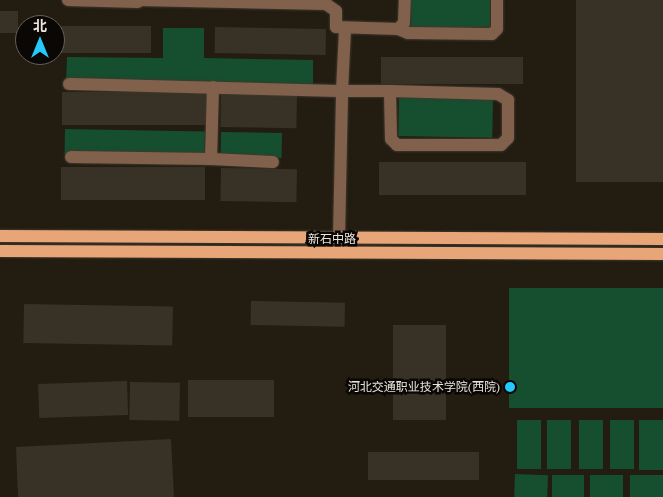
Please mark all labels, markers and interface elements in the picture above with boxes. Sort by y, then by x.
north arrow [15,15,65,65]
text: 北 [33,16,47,35]
street label: 新石中路 [308,232,356,246]
place label: 河北交通职业技术学院(西院) [348,380,500,394]
marker: 河北交通职业技术学院(西院) [504,381,516,393]

